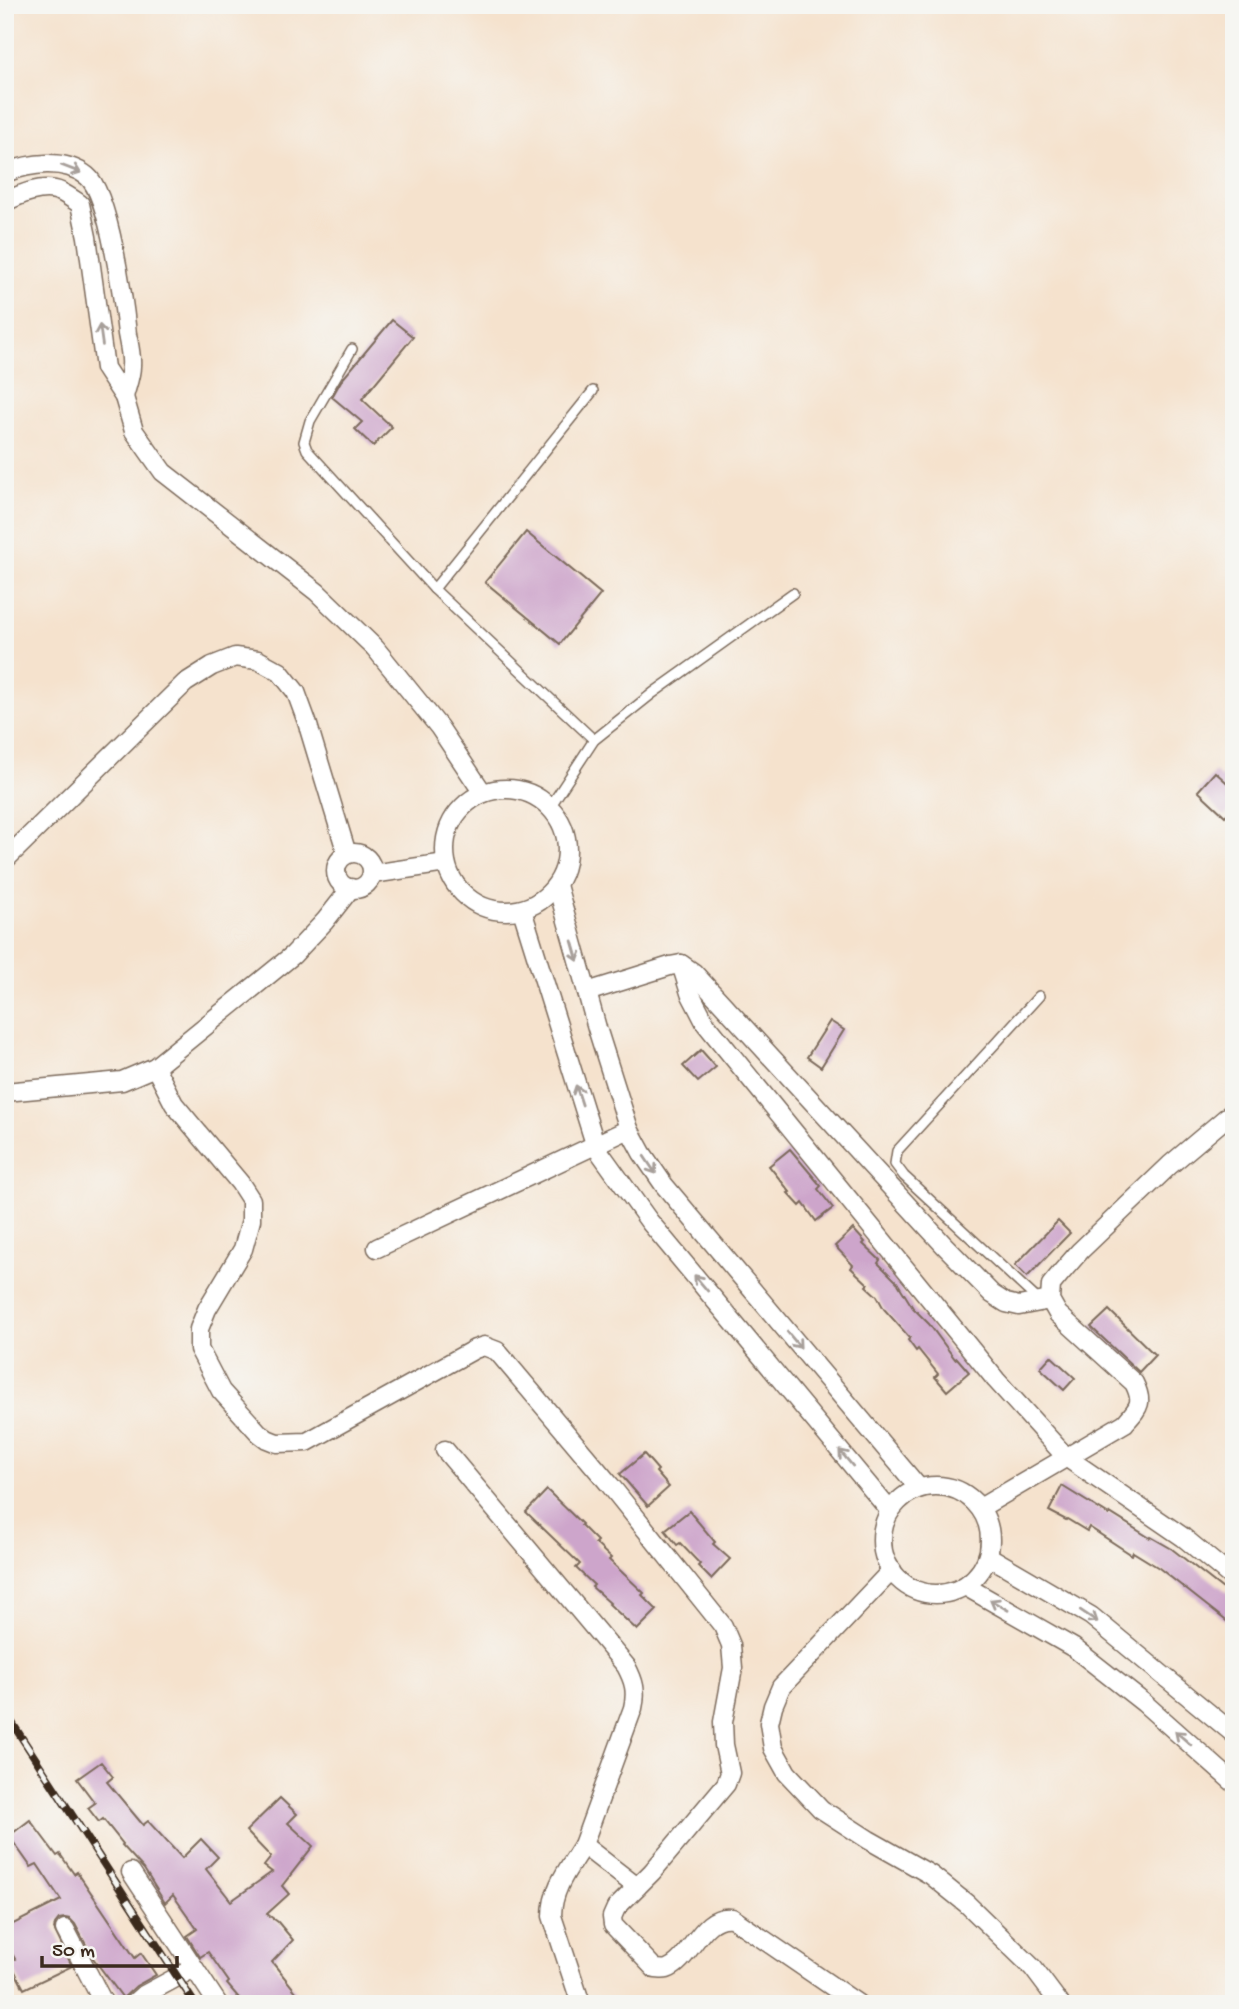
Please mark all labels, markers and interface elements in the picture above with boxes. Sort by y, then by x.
one-way arrow [60,163,82,176]
one-way arrow [94,324,107,347]
one-way arrow [570,940,583,962]
one-way arrow [571,1084,584,1106]
one-way arrow [643,1155,657,1174]
one-way arrow [693,1275,709,1293]
one-way arrow [786,1331,802,1349]
one-way arrow [838,1450,854,1468]
one-way arrow [989,1598,1010,1611]
one-way arrow [1079,1608,1098,1623]
one-way arrow [1174,1730,1192,1746]
scale bar [42,1925,177,1969]
text: 50 m [52,1940,95,1965]

